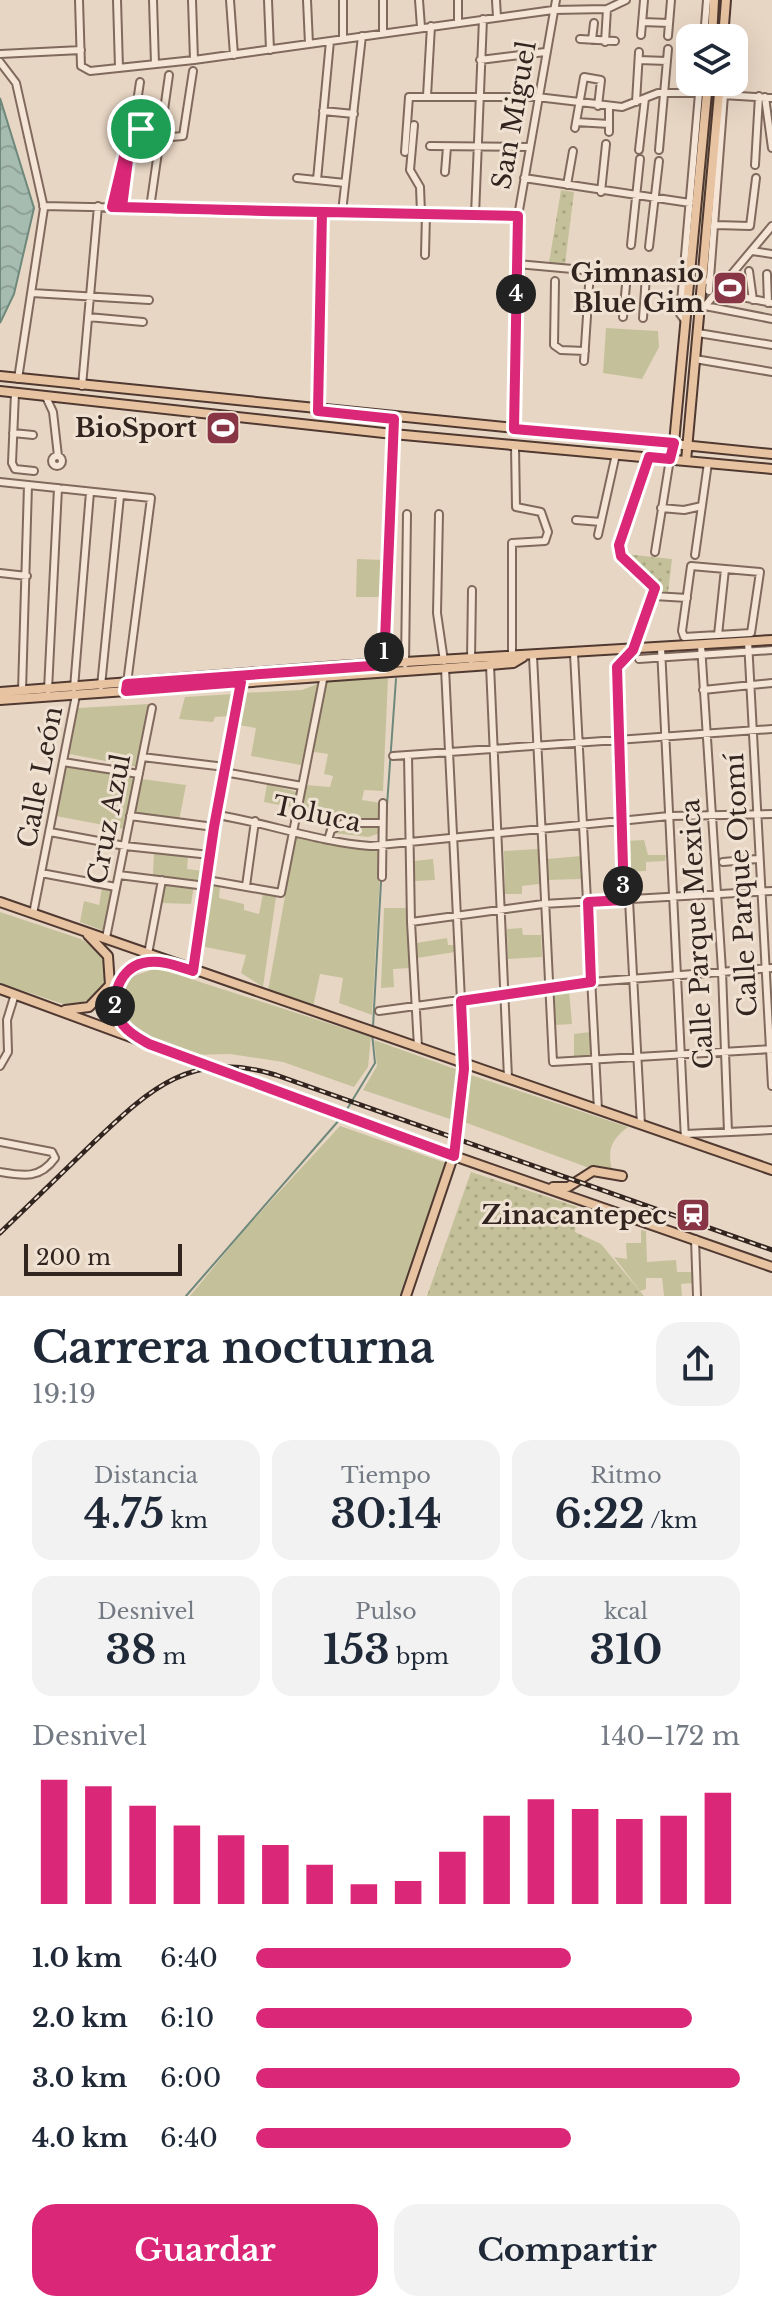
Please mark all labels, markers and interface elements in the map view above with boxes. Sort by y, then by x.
map controls [676,24,748,96]
button: layers [676,24,748,96]
street label: San Miguel [485,38,543,192]
pin [107,95,175,163]
icon: arrive [119,107,163,151]
place label: Gimnasio Blue Gim [571,257,704,319]
sports icon: Gimnasio Blue Gim [711,269,749,307]
pin: 4 [496,274,536,314]
text: 4 [509,280,523,307]
sports icon: BioSport [204,409,242,447]
place label: BioSport [75,412,197,444]
pin: 1 [364,632,404,672]
text: 1 [379,638,389,665]
street label: Calle León [11,704,69,850]
street label: Cruz Azul [81,751,137,887]
street label: Calle Parque Otomí [718,752,764,1017]
street label: Toluca [270,789,365,839]
street label: Calle Parque Mexica [674,797,720,1070]
pin: 3 [603,866,643,906]
text: 3 [616,872,630,899]
pin: 2 [95,986,135,1026]
text: 2 [108,992,122,1019]
station icon: Zinacantepec [674,1196,712,1234]
place label: Zinacantepec [481,1199,667,1231]
scale bar [24,1240,182,1276]
text: 200 m [36,1244,111,1271]
text: Carrera nocturna [32,1320,435,1375]
button: share [656,1322,740,1406]
text: 19:19 [32,1378,96,1410]
text: Distancia [94,1462,198,1489]
text: Tiempo [341,1462,431,1489]
text: Ritmo [590,1462,662,1489]
text: 4.75 [84,1489,164,1539]
text: 30:14 [330,1489,442,1539]
text: 6:22 [554,1489,645,1539]
text: km [164,1507,208,1534]
text: /km [645,1507,698,1534]
text: Desnivel [97,1598,195,1625]
text: Pulso [355,1598,417,1625]
text: kcal [604,1598,648,1625]
text: 38 [106,1625,156,1675]
text: 153 [323,1625,390,1675]
text: 310 [589,1625,663,1675]
text: m [156,1643,186,1670]
text: bpm [390,1643,449,1670]
text: Desnivel [32,1720,147,1752]
text: 140–172 m [600,1720,740,1752]
text: 1.0 km [32,1942,122,1974]
text: 6:40 [160,1942,218,1974]
text: 2.0 km [32,2002,128,2034]
text: 6:10 [160,2002,214,2034]
text: 3.0 km [32,2062,127,2094]
text: 6:00 [160,2062,221,2094]
text: 4.0 km [32,2122,128,2154]
text: 6:40 [160,2122,218,2154]
button: Guardar [32,2204,378,2296]
button: Compartir [394,2204,740,2296]

